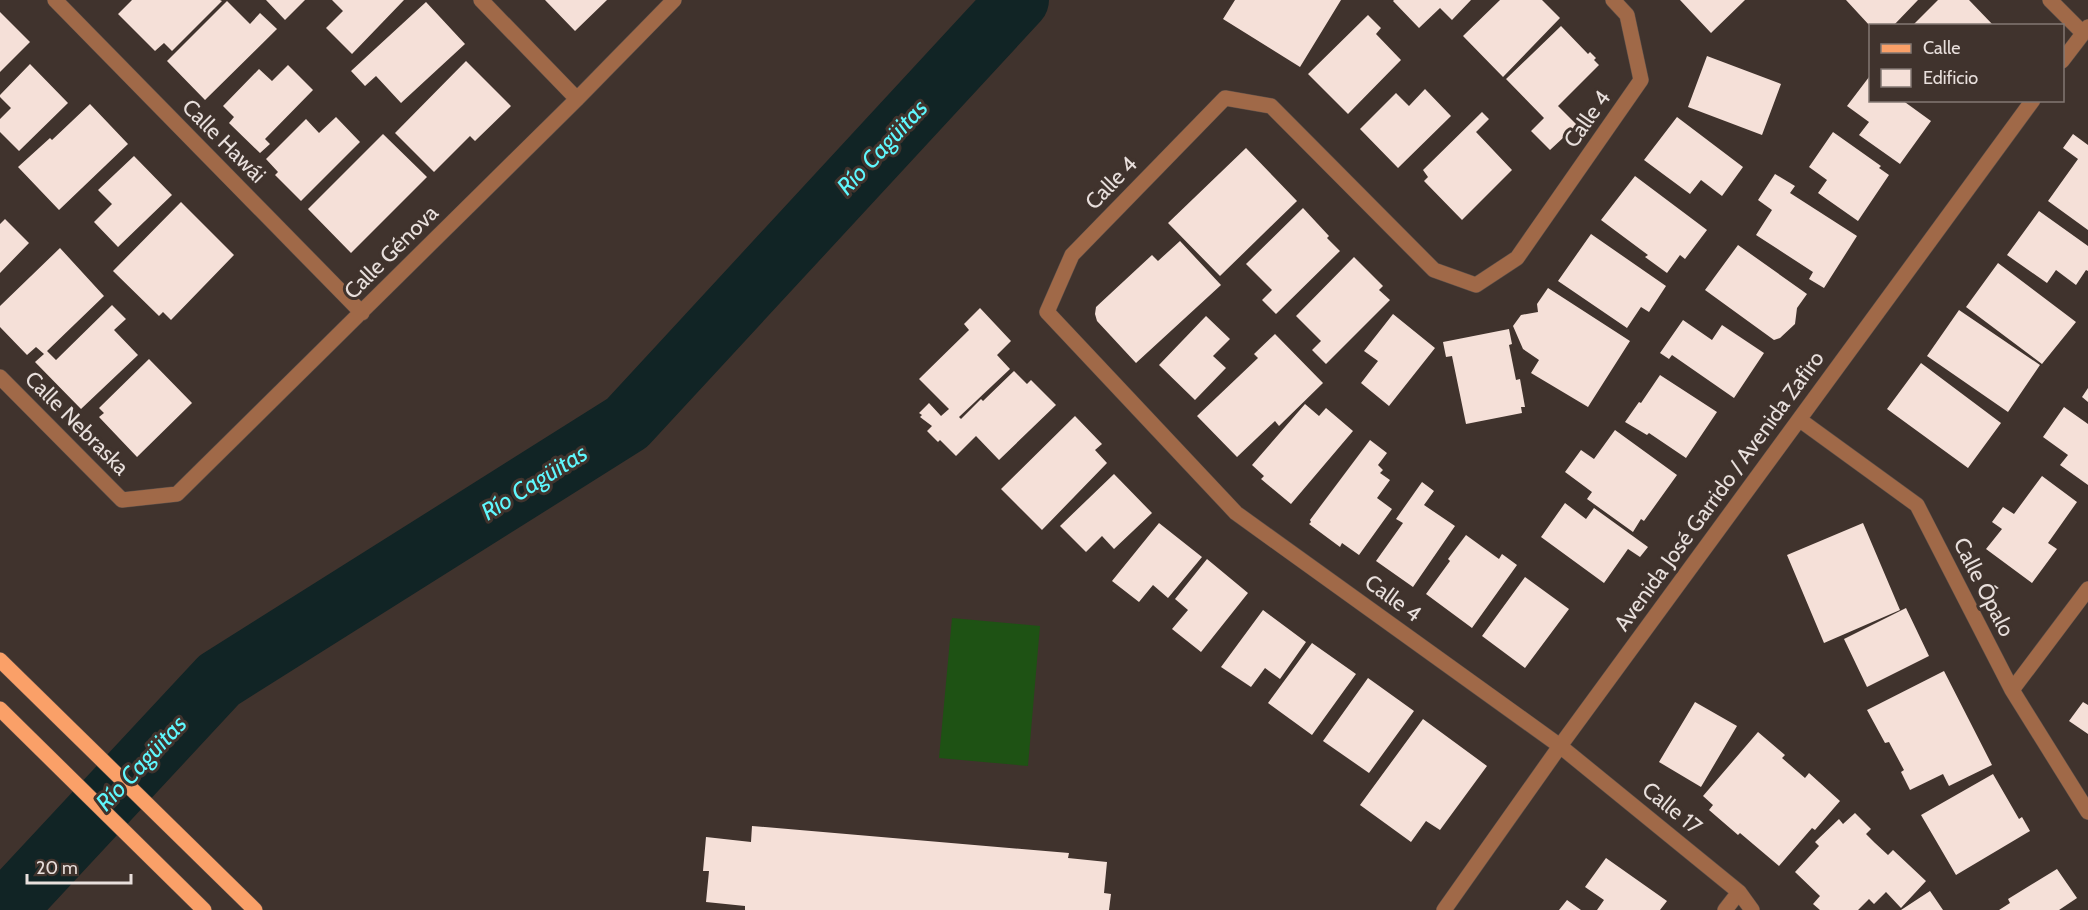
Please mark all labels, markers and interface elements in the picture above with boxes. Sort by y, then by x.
legend [1869,24,2064,102]
text: Calle [1923,37,1960,59]
text: Edificio [1923,67,1978,89]
street label: Calle 4 [1558,85,1616,153]
water label: Río Cagüitas [831,93,933,201]
street label: Calle Hawái [177,94,271,188]
street label: Calle 4 [1079,151,1143,215]
street label: Calle Génova [338,199,444,305]
street label: Avenida José Garrido / Avenida Zafiro [1608,346,1830,636]
street label: Calle Nebraska [19,365,135,481]
water label: Río Cagüitas [475,438,593,526]
street label: Calle Ópalo [1948,533,2020,641]
street label: Calle 4 [1359,568,1427,628]
water label: Río Cagüitas [90,709,192,817]
street label: Calle 17 [1637,776,1707,840]
scale bar [27,847,130,885]
text: 20 m [36,857,78,879]

